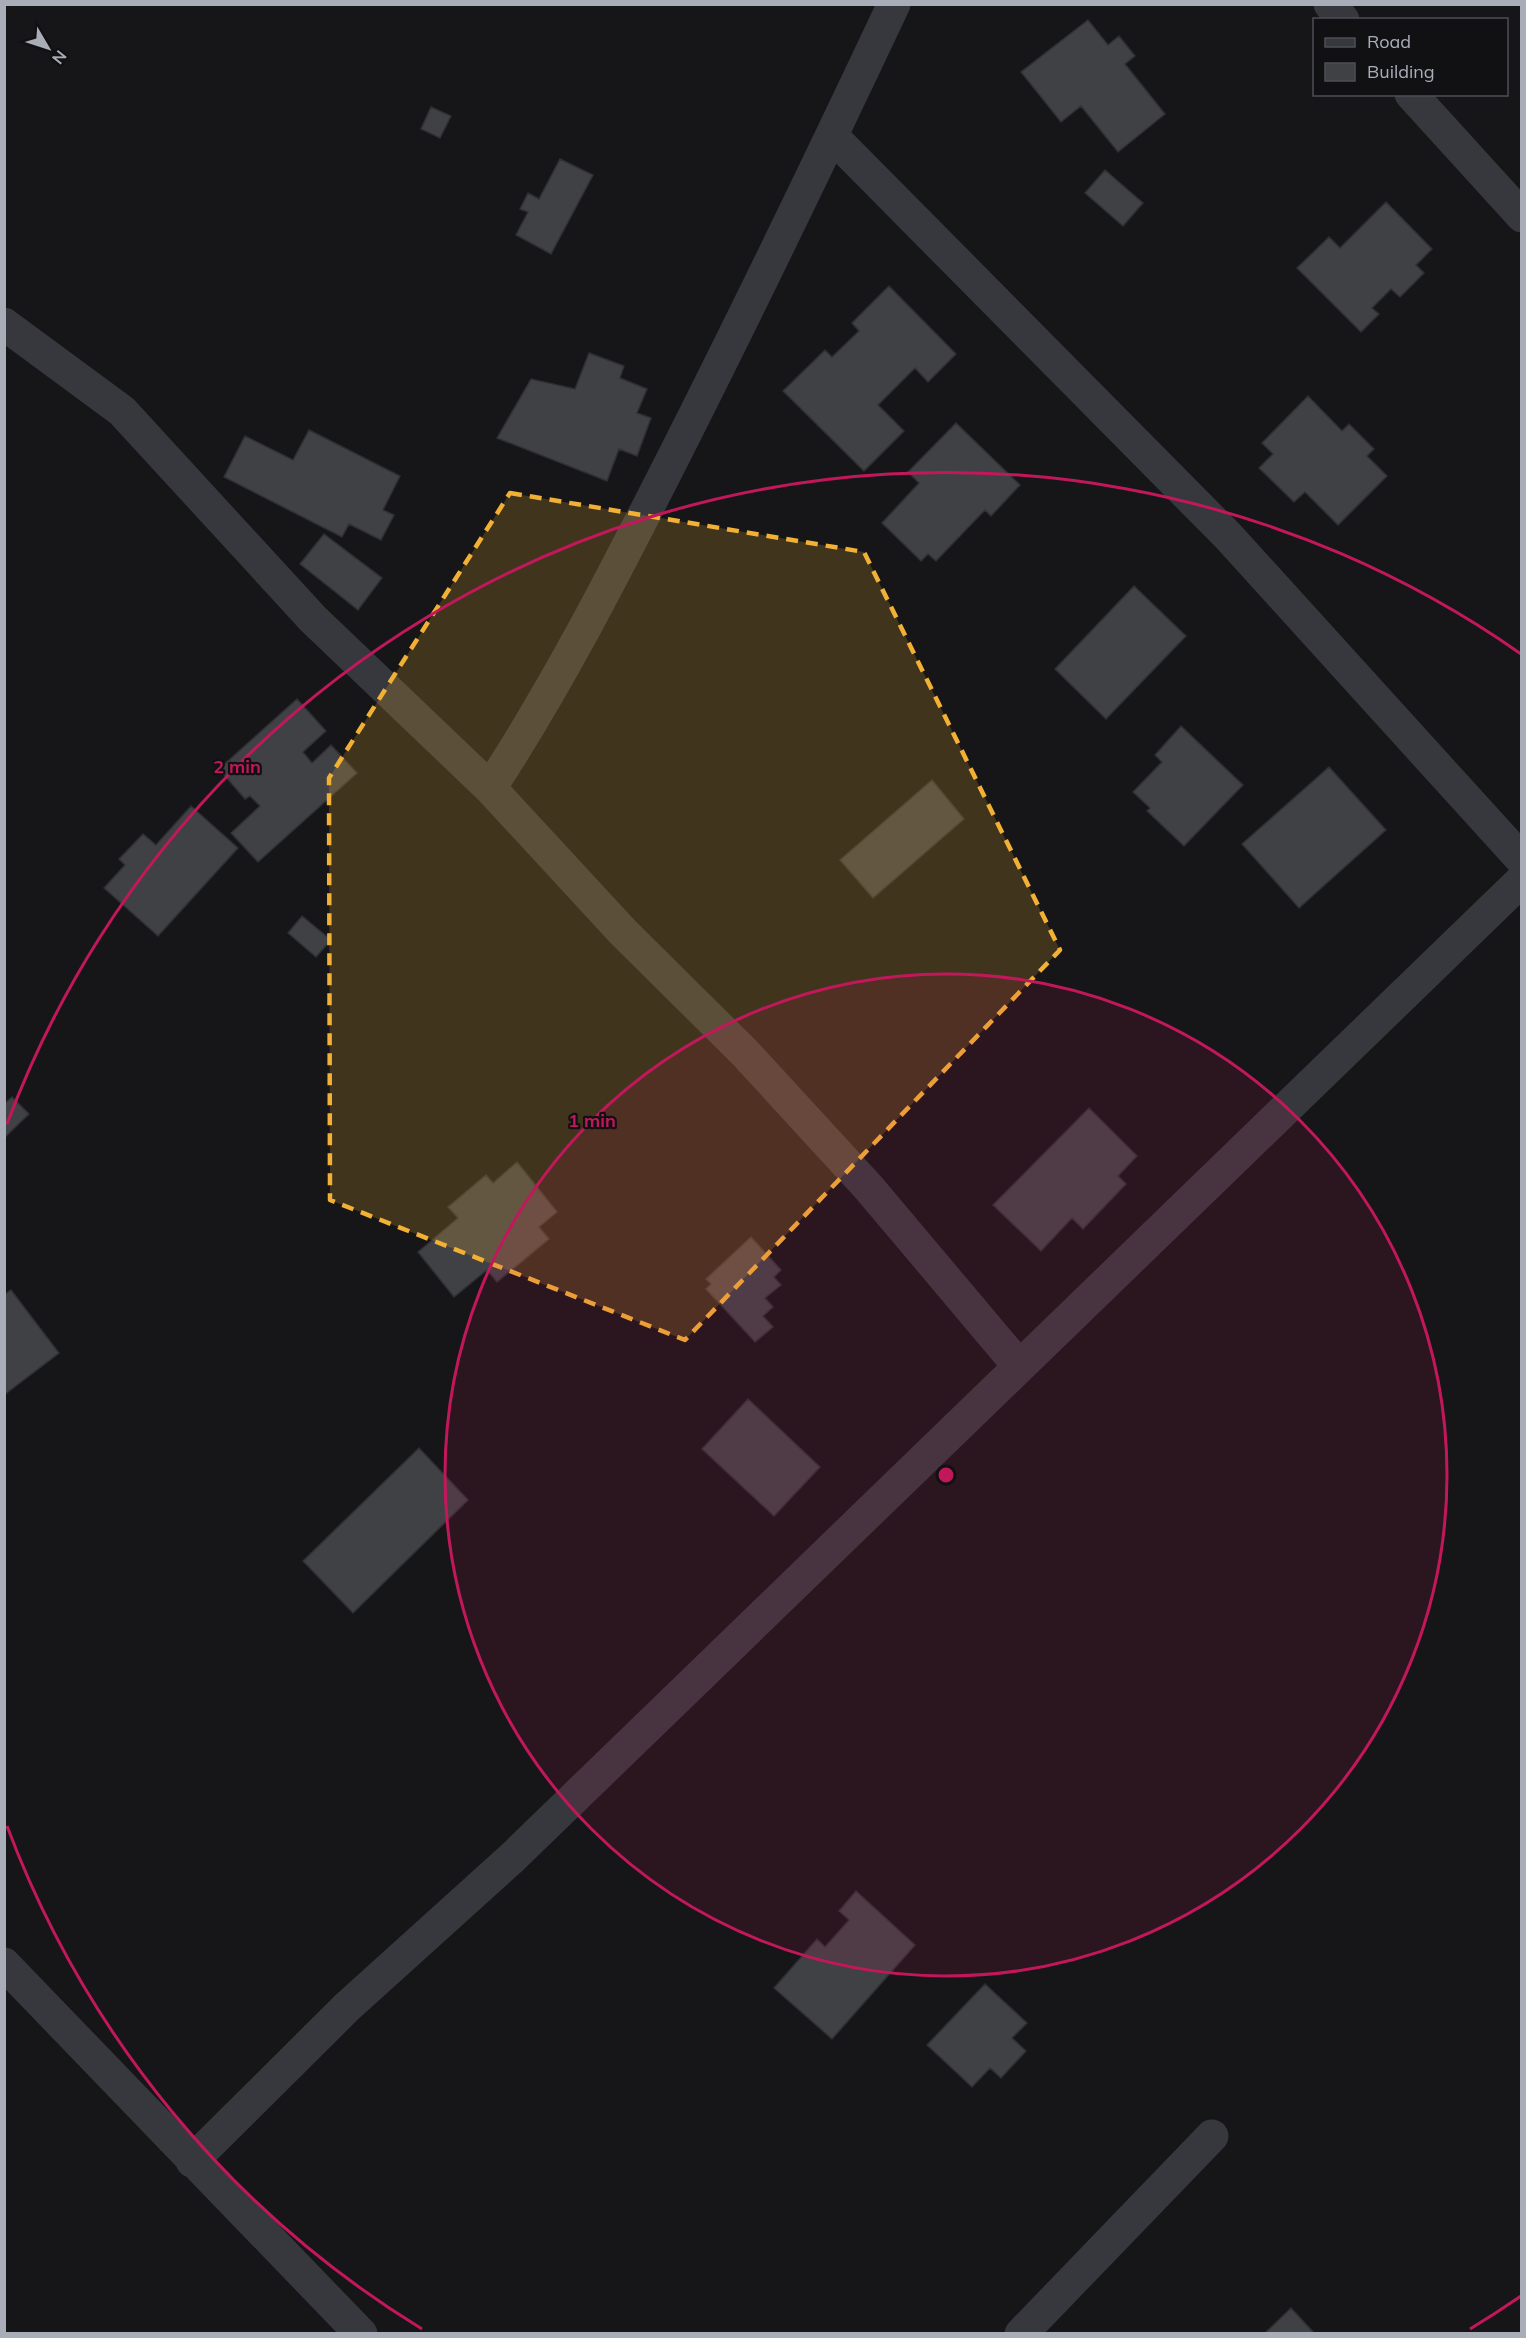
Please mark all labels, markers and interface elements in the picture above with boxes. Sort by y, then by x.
north arrow [18,18,78,78]
legend [1313,18,1508,96]
text: Road [1367,30,1411,53]
text: N [48,46,71,68]
text: Building [1367,60,1435,83]
text: 2 min [213,755,261,778]
text: 1 min [568,1109,616,1132]
centre of rings [936,1465,956,1485]

